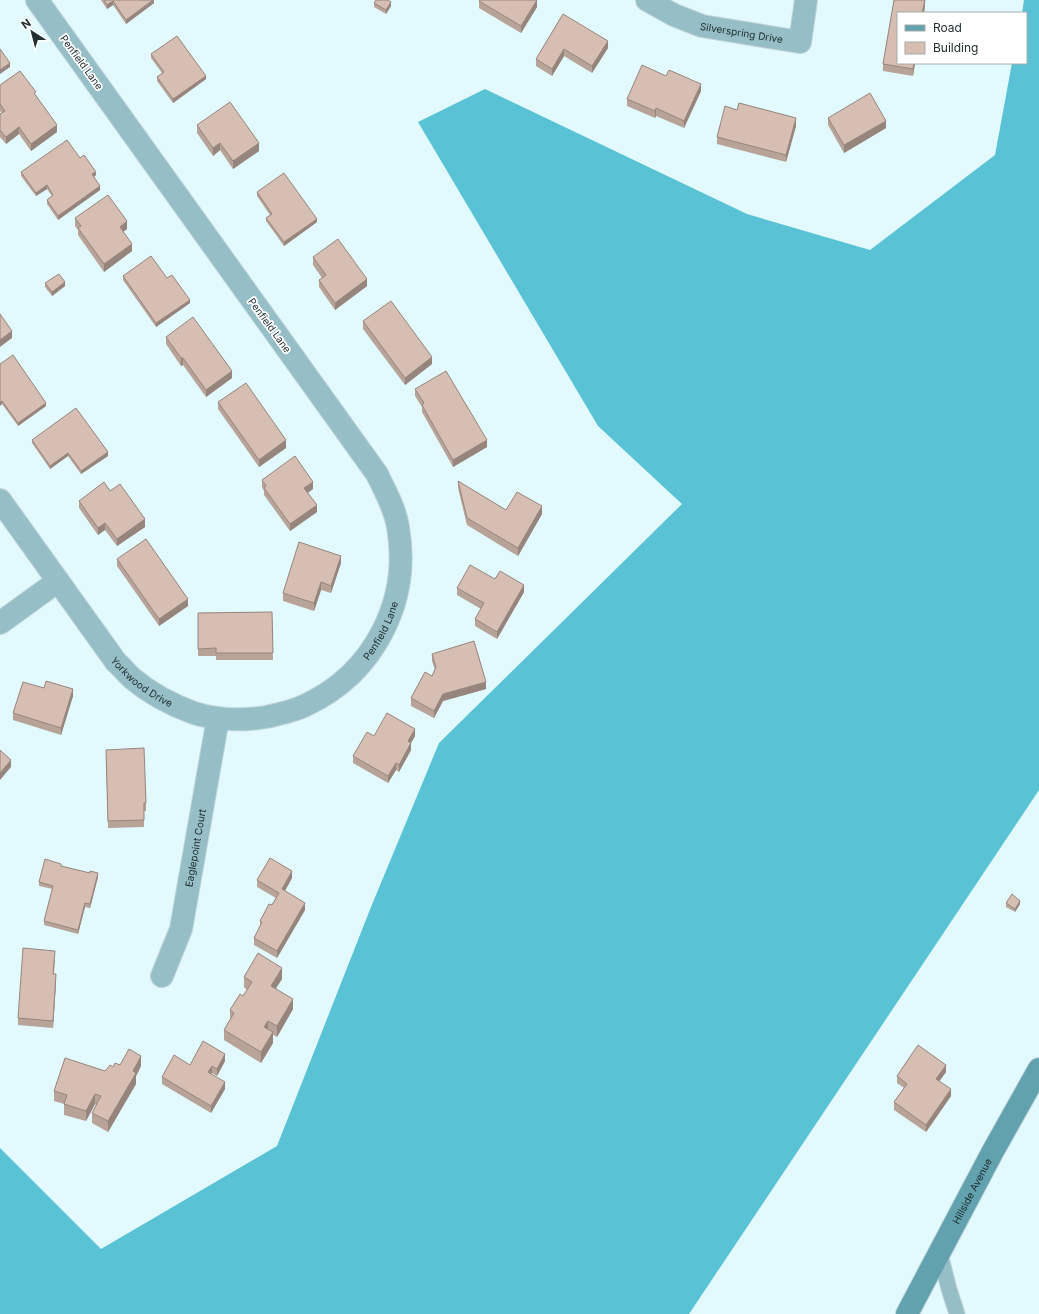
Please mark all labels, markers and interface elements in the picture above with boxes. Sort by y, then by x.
north arrow [12,12,52,52]
legend [897,12,1027,64]
text: N [19,16,34,32]
street label: Silverspring Drive [699,20,784,45]
text: Road [933,20,962,35]
street label: Penfield Lane [58,32,106,92]
text: Building [933,40,978,55]
street label: Penfield Lane [246,295,294,355]
street label: Penfield Lane [360,600,400,662]
street label: Yorkwood Drive [108,655,175,709]
street label: Eaglepoint Court [182,807,208,888]
street label: Hillside Avenue [950,1156,994,1226]

